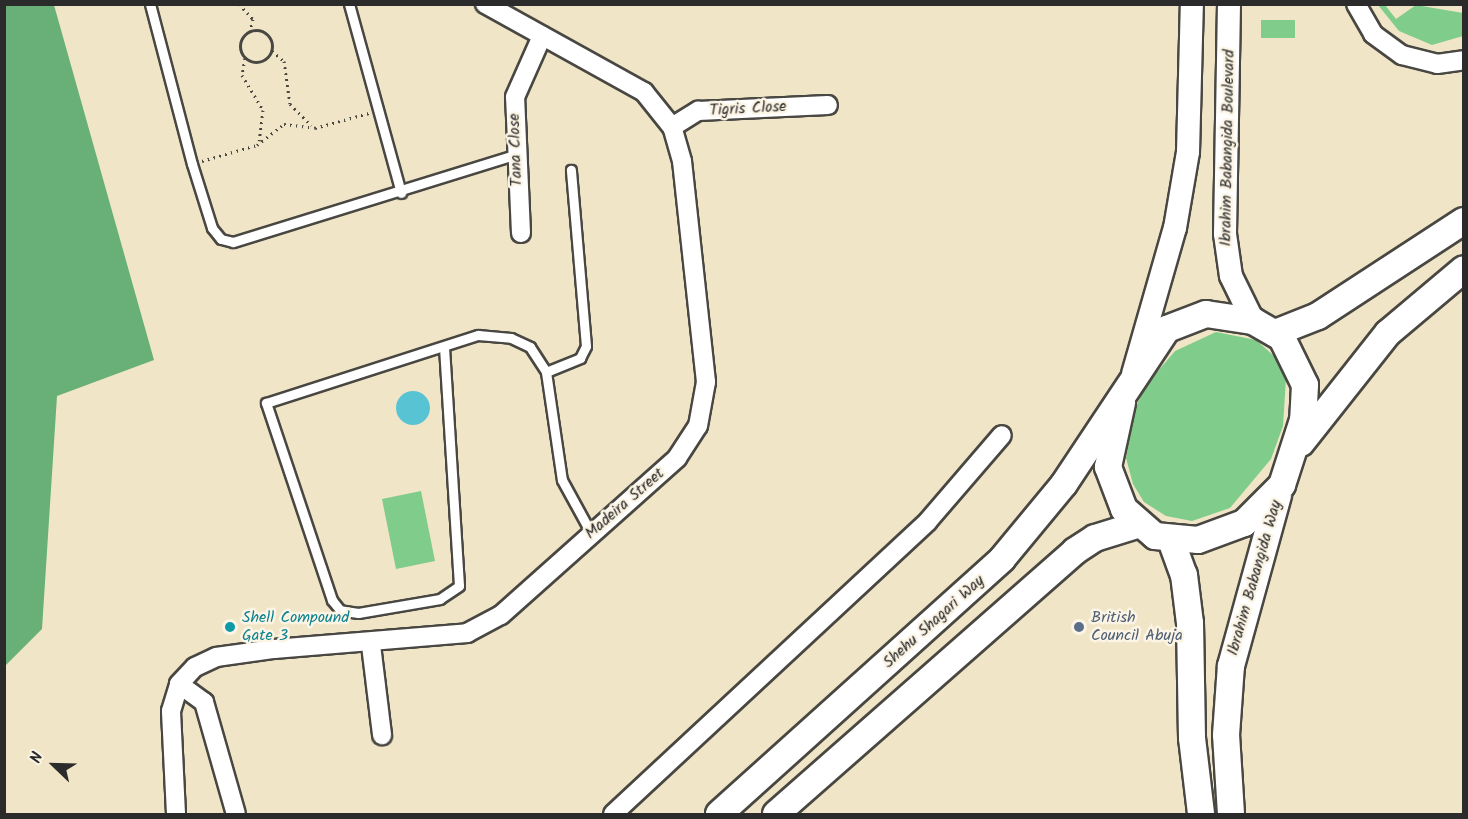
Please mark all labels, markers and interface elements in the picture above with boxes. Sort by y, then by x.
street label: Ibrahim Babangida Boulevard [1217,49,1239,247]
street label: Tigris Close [709,97,787,121]
street label: Tana Close [505,113,527,187]
street label: Madeira Street [581,464,669,544]
street label: Ibrahim Babangida Way [1224,498,1286,658]
street label: Shehu Shagari Way [879,571,989,673]
place label: Shell Compound Gate 3 [242,608,349,646]
place label: British Council Abuja [1091,608,1183,646]
marker: Shell Compound Gate 3 [223,620,237,634]
marker: British Council Abuja [1072,620,1086,634]
north arrow [24,735,84,795]
text: N [23,748,50,767]

